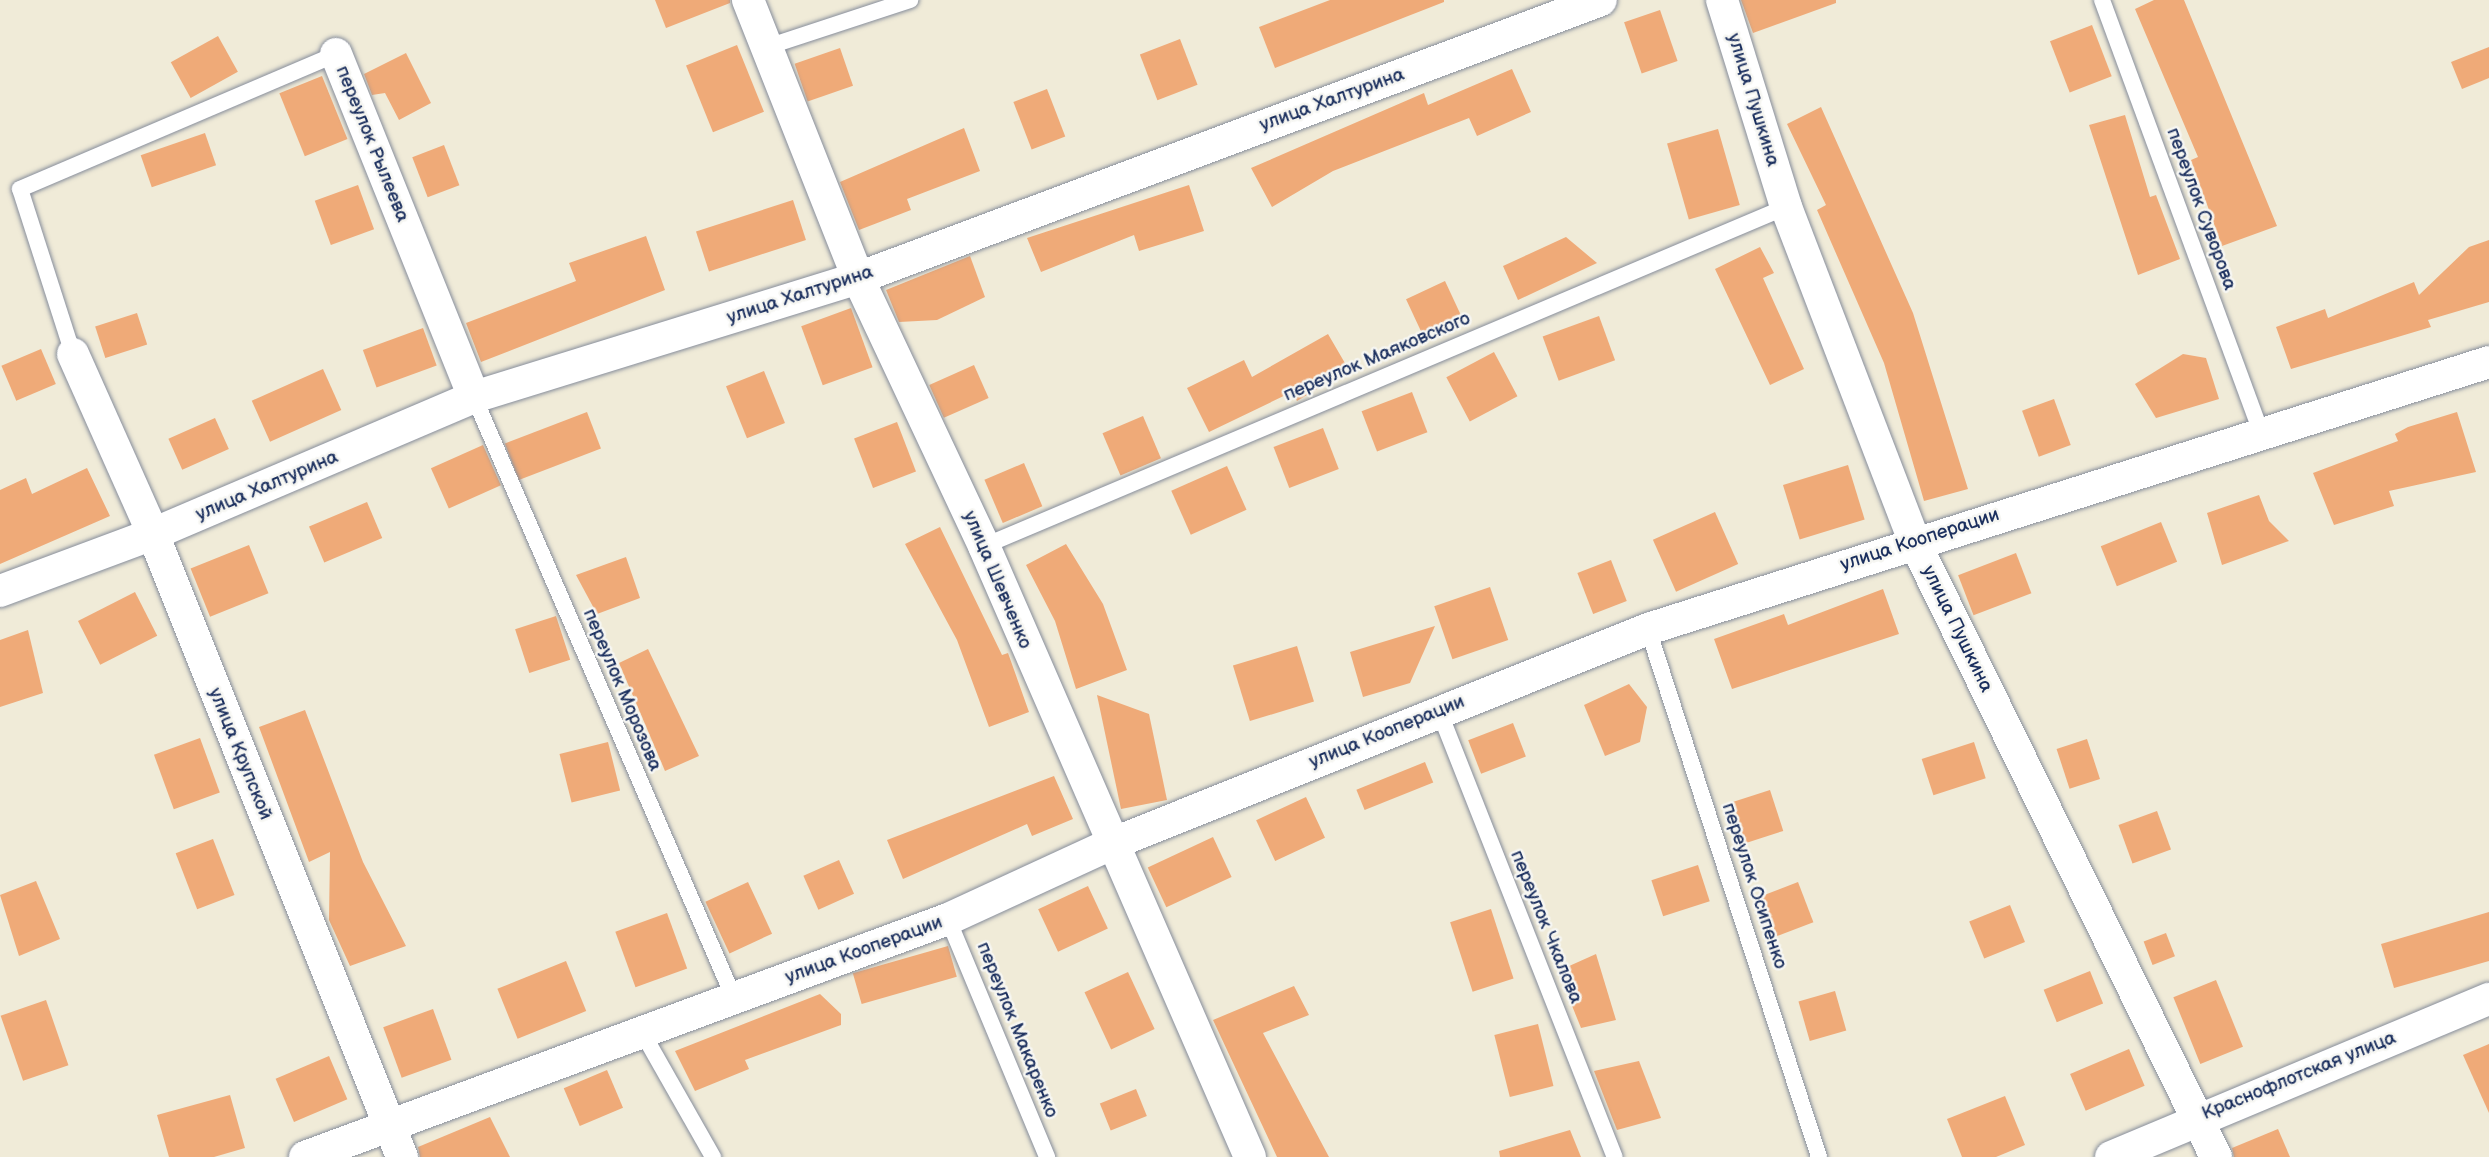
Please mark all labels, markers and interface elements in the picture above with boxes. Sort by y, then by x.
street label: улица Пушкина [1722,31,1784,169]
street label: переулок Рылеева [330,63,414,225]
street label: улица Халтурина [1257,63,1407,137]
street label: переулок Суворова [2161,125,2241,293]
street label: улица Халтурина [724,261,876,329]
street label: переулок Маяковского [1280,307,1474,407]
street label: улица Халтурина [193,446,341,526]
street label: улица Кооперации [1838,504,2002,576]
street label: улица Шевченко [958,508,1036,652]
street label: улица Пушкина [1916,562,1998,696]
street label: переулок Морозова [578,605,666,775]
street label: улица Крупской [203,685,277,823]
street label: улица Кооперации [1306,690,1468,774]
street label: переулок Осипенко [1716,800,1792,972]
street label: переулок Чкалова [1505,847,1587,1007]
street label: улица Кооперации [782,911,946,989]
street label: переулок Макаренко [971,939,1063,1121]
street label: Краснофлотская улица [2199,1027,2399,1125]

